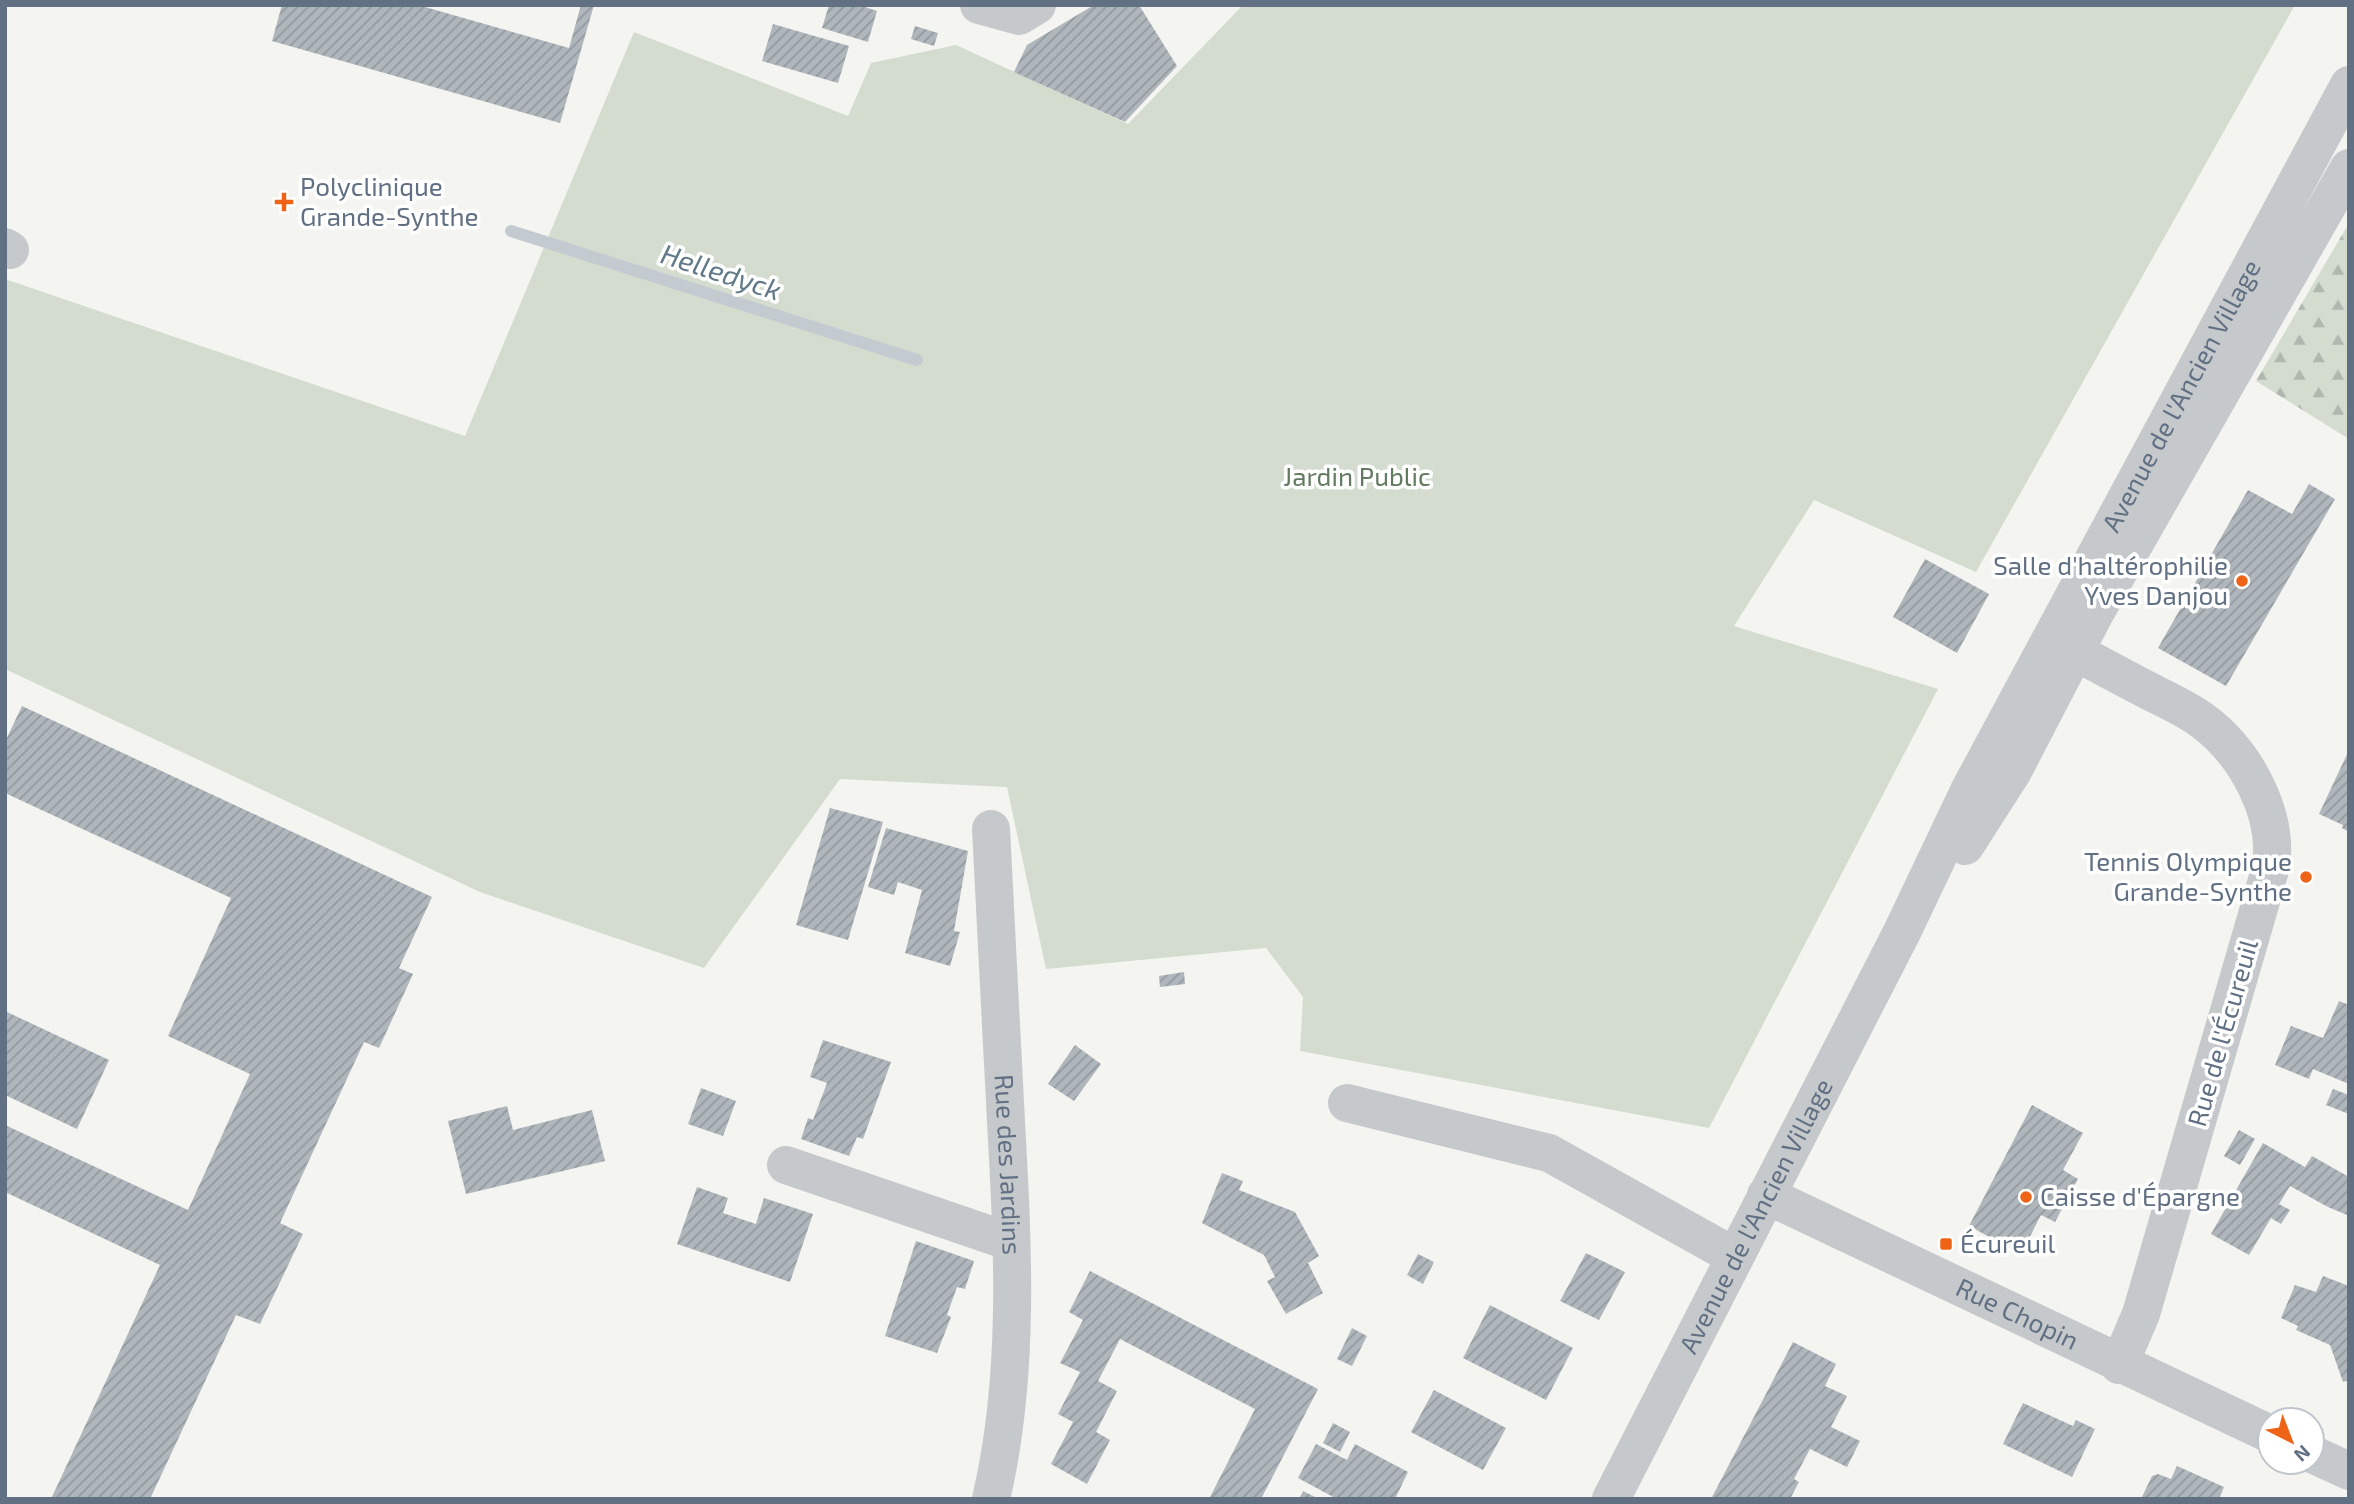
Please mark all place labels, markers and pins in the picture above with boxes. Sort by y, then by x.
place label: Polyclinique Grande-Synthe [300,170,479,231]
marker: Polyclinique Grande-Synthe [274,192,294,212]
place label: Salle d'haltérophilie Yves Danjou [1993,549,2228,610]
marker: Salle d'haltérophilie Yves Danjou [2234,573,2250,589]
place label: Tennis Olympique Grande-Synthe [2084,845,2292,906]
marker: Tennis Olympique Grande-Synthe [2298,869,2314,885]
place label: Caisse d'Épargne [2040,1180,2240,1211]
marker: Caisse d'Épargne [2018,1189,2034,1205]
place label: Écureuil [1960,1227,2055,1258]
marker: Écureuil [1938,1236,1954,1252]

